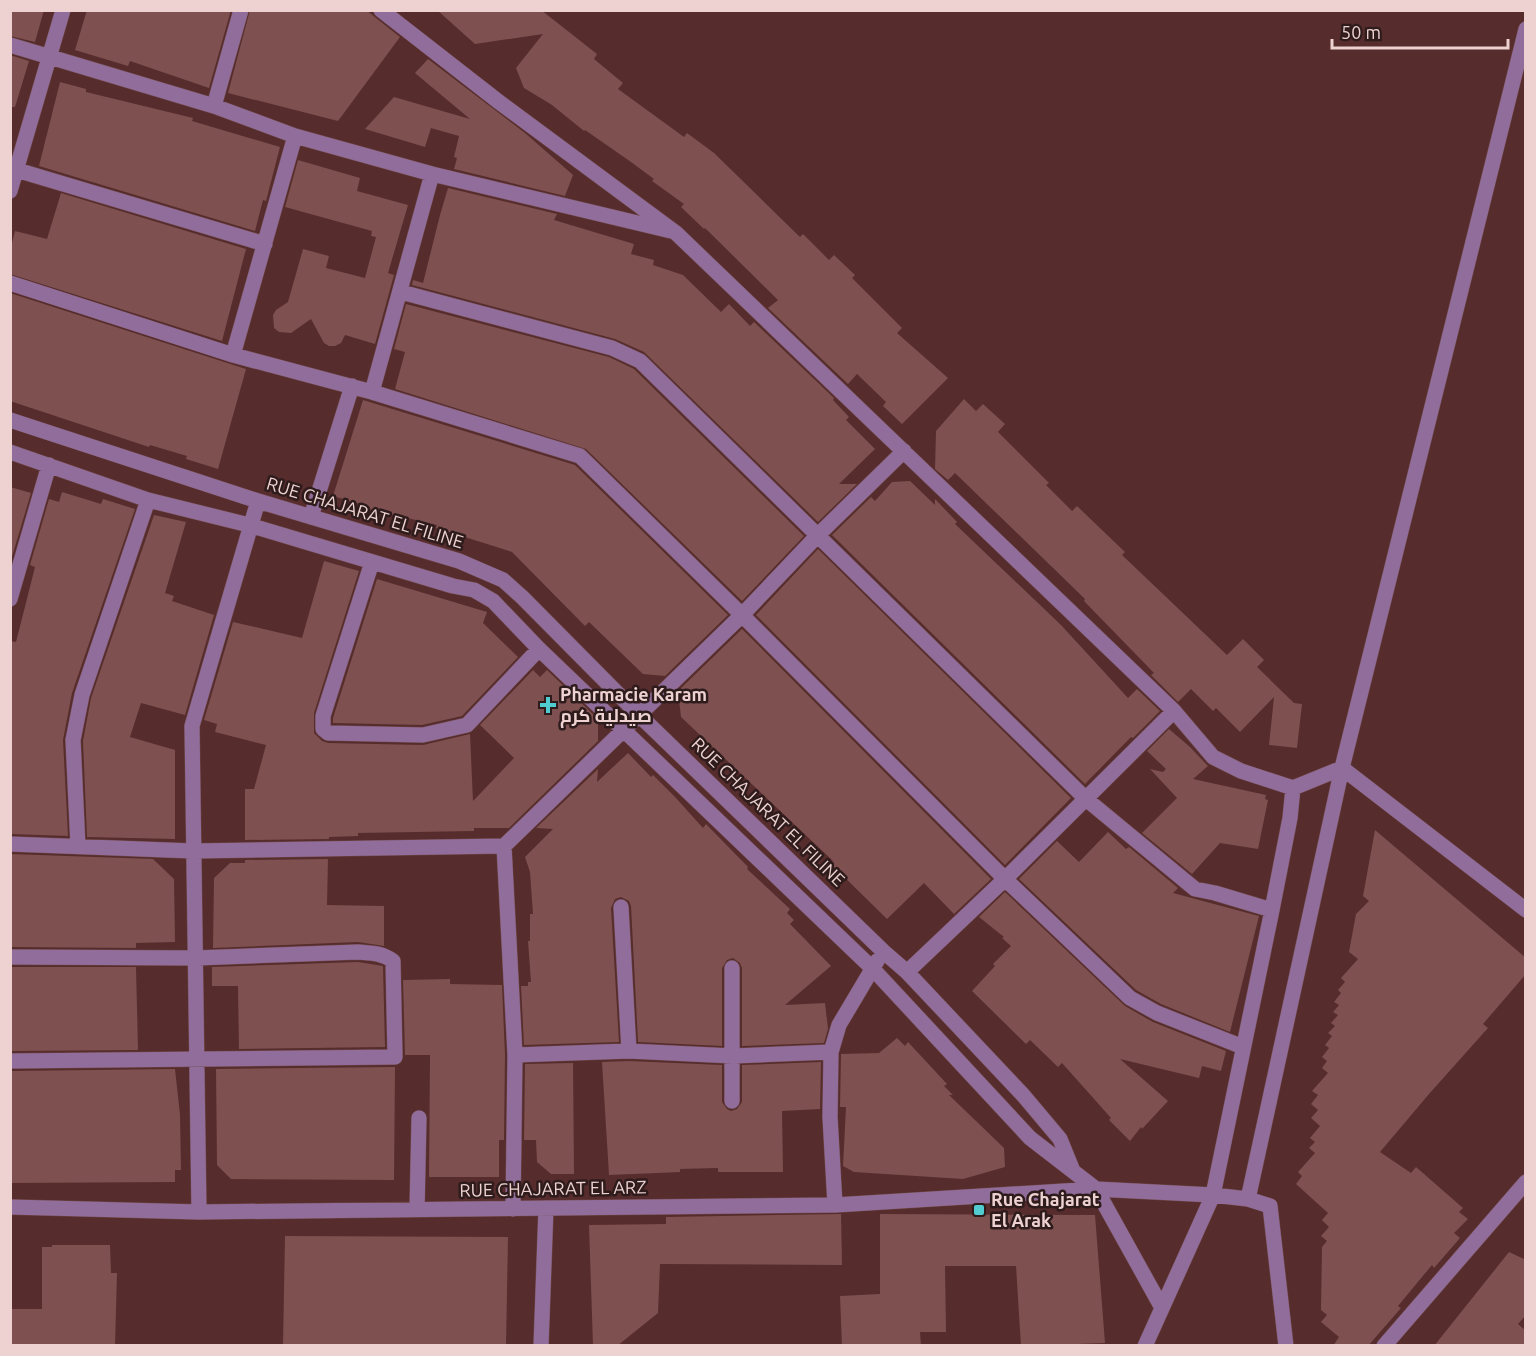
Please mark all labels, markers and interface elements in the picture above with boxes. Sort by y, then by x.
scale bar [1332,12,1508,50]
text: 50 m [1341,22,1381,42]
street label: RUE CHAJARAT EL FILINE [264,473,466,552]
place label: Pharmacie Karam صيدلية كرم [560,684,707,728]
marker: Pharmacie Karam صيدلية كرم [541,698,555,712]
street label: RUE CHAJARAT EL FILINE [688,733,849,890]
street label: RUE CHAJARAT EL ARZ [459,1176,647,1200]
place label: Rue Chajarat El Arak [991,1189,1100,1230]
marker: Rue Chajarat El Arak [972,1203,986,1217]

